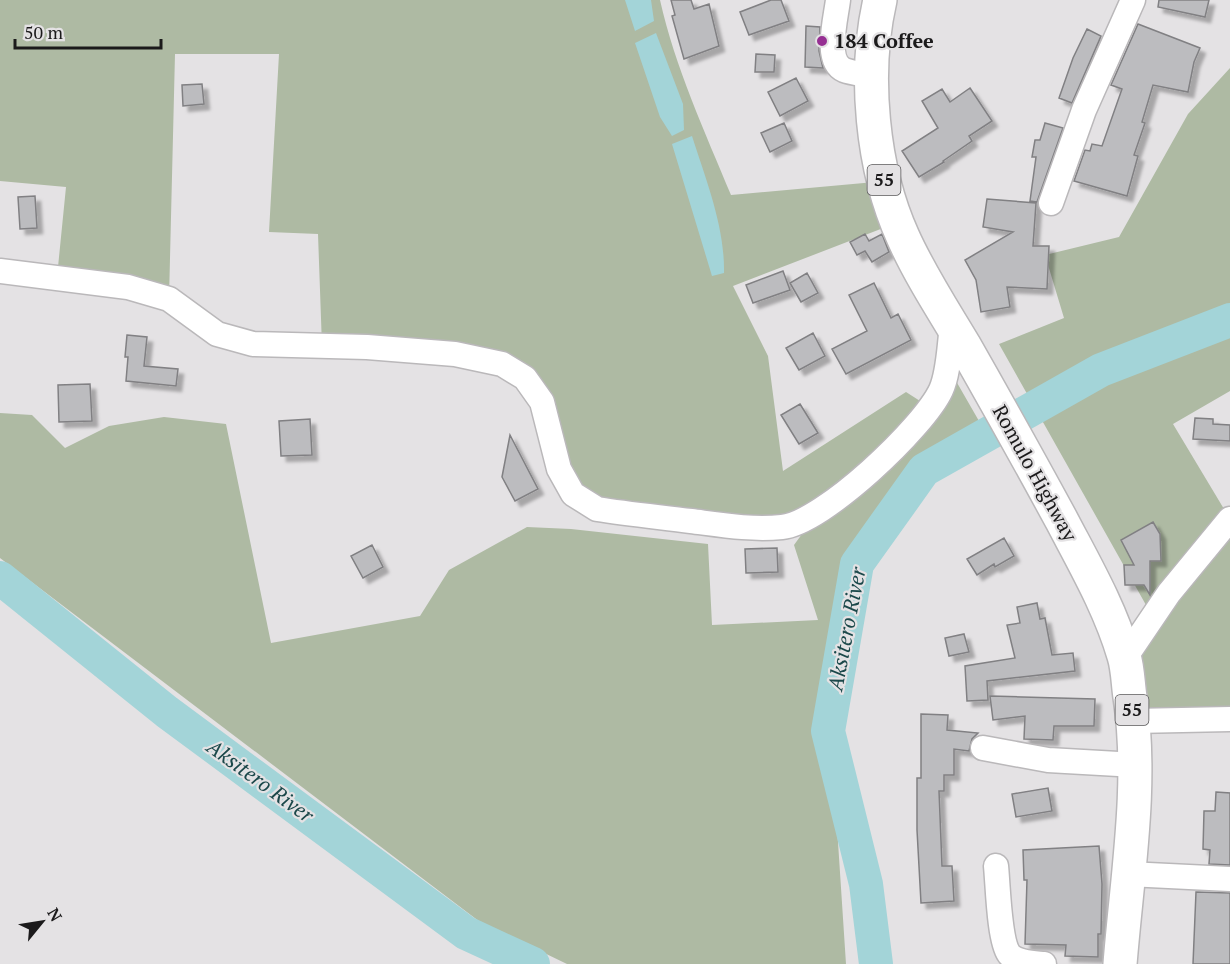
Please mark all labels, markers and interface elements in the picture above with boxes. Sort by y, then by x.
scale bar [15,12,160,50]
text: 50 m [24,20,64,44]
place label: 184 Coffee [834,27,934,54]
marker: 184 Coffee [815,34,829,48]
road number: 55 [868,165,900,195]
street label: Romulo Highway [987,400,1084,546]
water label: Aksitero River [820,564,872,695]
road number: 55 [1116,695,1148,725]
water label: Aksitero River [200,731,320,829]
north arrow [12,892,72,952]
text: N [42,904,68,925]

